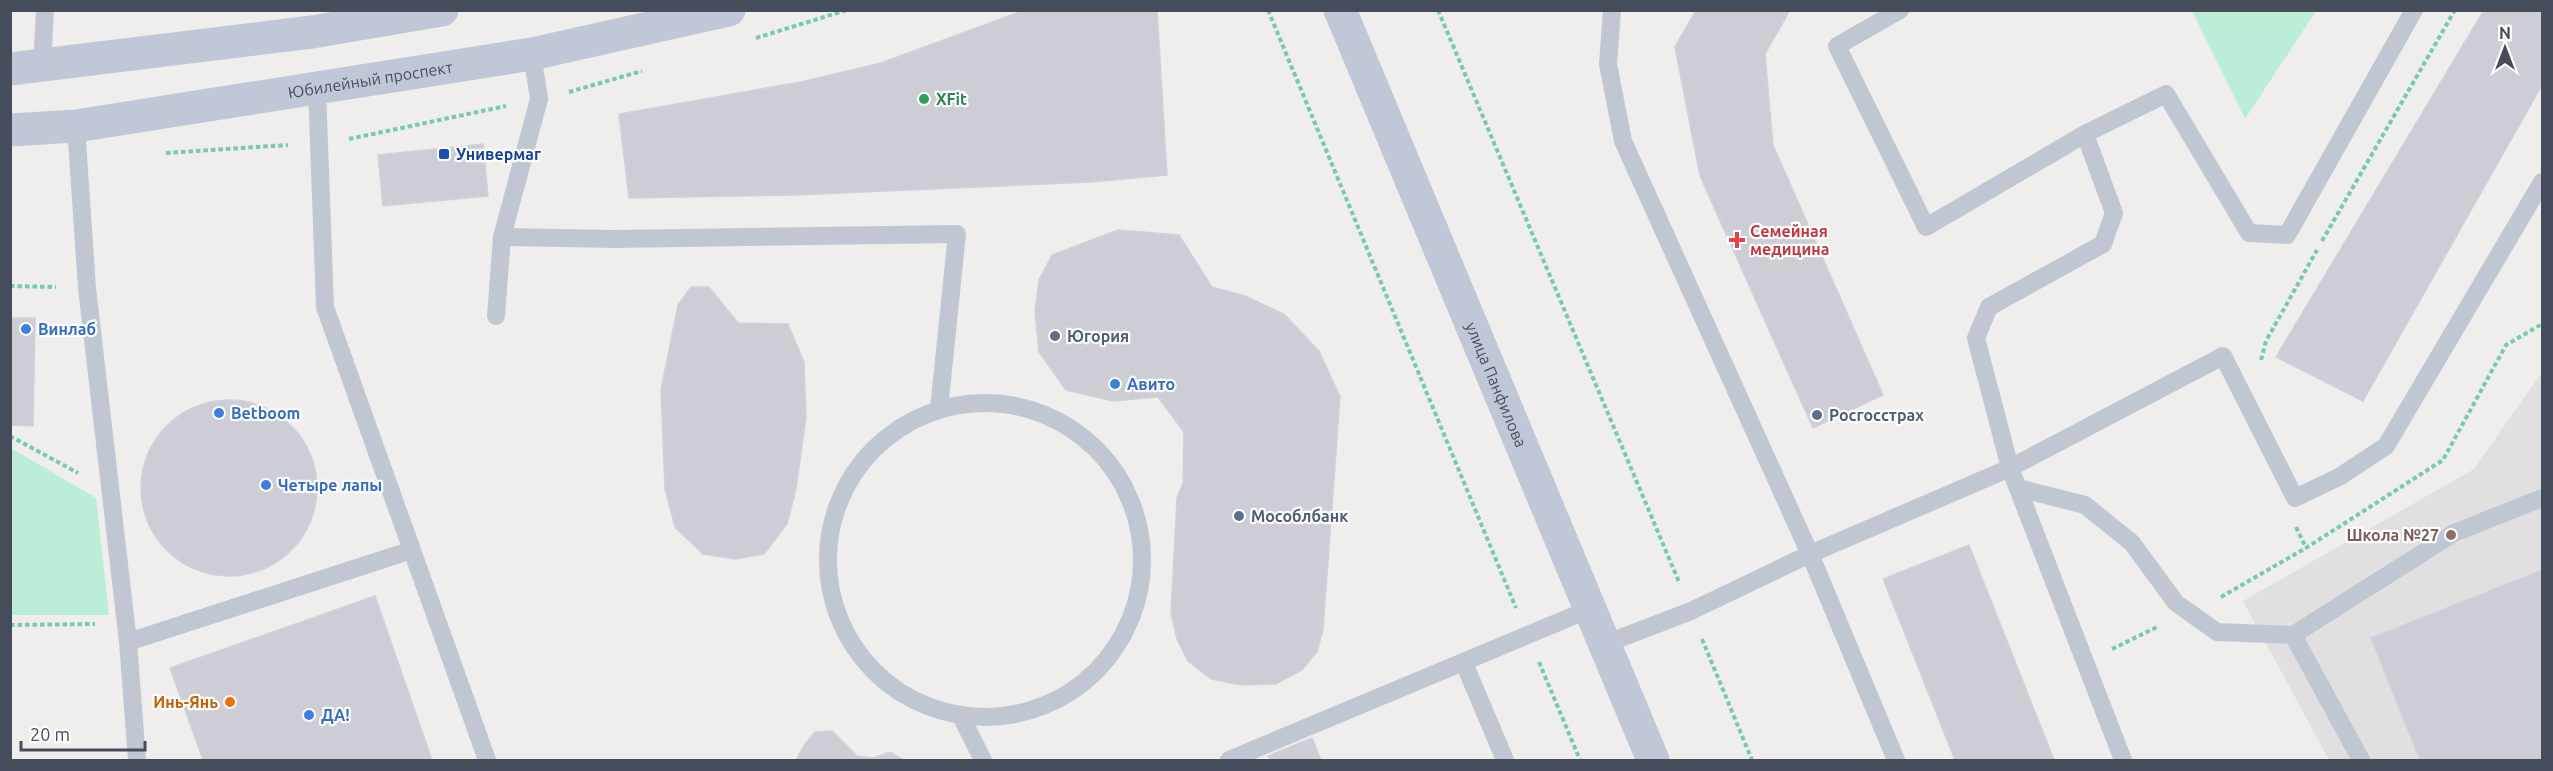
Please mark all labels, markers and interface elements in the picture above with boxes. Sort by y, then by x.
north arrow [2475,18,2535,78]
text: N [2499,24,2511,42]
street label: Юбилейный проспект [287,58,454,101]
place label: XFit [936,90,967,108]
marker: XFit [917,92,931,106]
place label: Универмаг [456,145,541,163]
marker: Универмаг [437,147,451,161]
place label: Семейная медицина [1750,222,1829,258]
marker: Семейная медицина [1728,231,1746,249]
place label: Винлаб [38,320,96,338]
street label: улица Панфилова [1462,320,1530,450]
marker: Винлаб [19,322,33,336]
place label: Югория [1067,327,1129,345]
marker: Югория [1048,329,1062,343]
place label: Авито [1127,375,1175,393]
marker: Авито [1108,377,1122,391]
place label: Betboom [231,404,300,422]
marker: Betboom [212,406,226,420]
place label: Росгосстрах [1829,406,1924,424]
marker: Росгосстрах [1810,408,1824,422]
place label: Четыре лапы [278,476,382,494]
marker: Четыре лапы [259,478,273,492]
place label: Мособлбанк [1251,507,1348,525]
marker: Мособлбанк [1232,509,1246,523]
place label: Школа №27 [2346,526,2439,544]
marker: Школа №27 [2444,528,2458,542]
place label: Инь-Янь [153,693,218,711]
marker: Инь-Янь [223,695,237,709]
place label: ДА! [321,706,350,724]
marker: ДА! [302,708,316,722]
scale bar [21,714,146,752]
text: 20 m [30,724,70,744]

